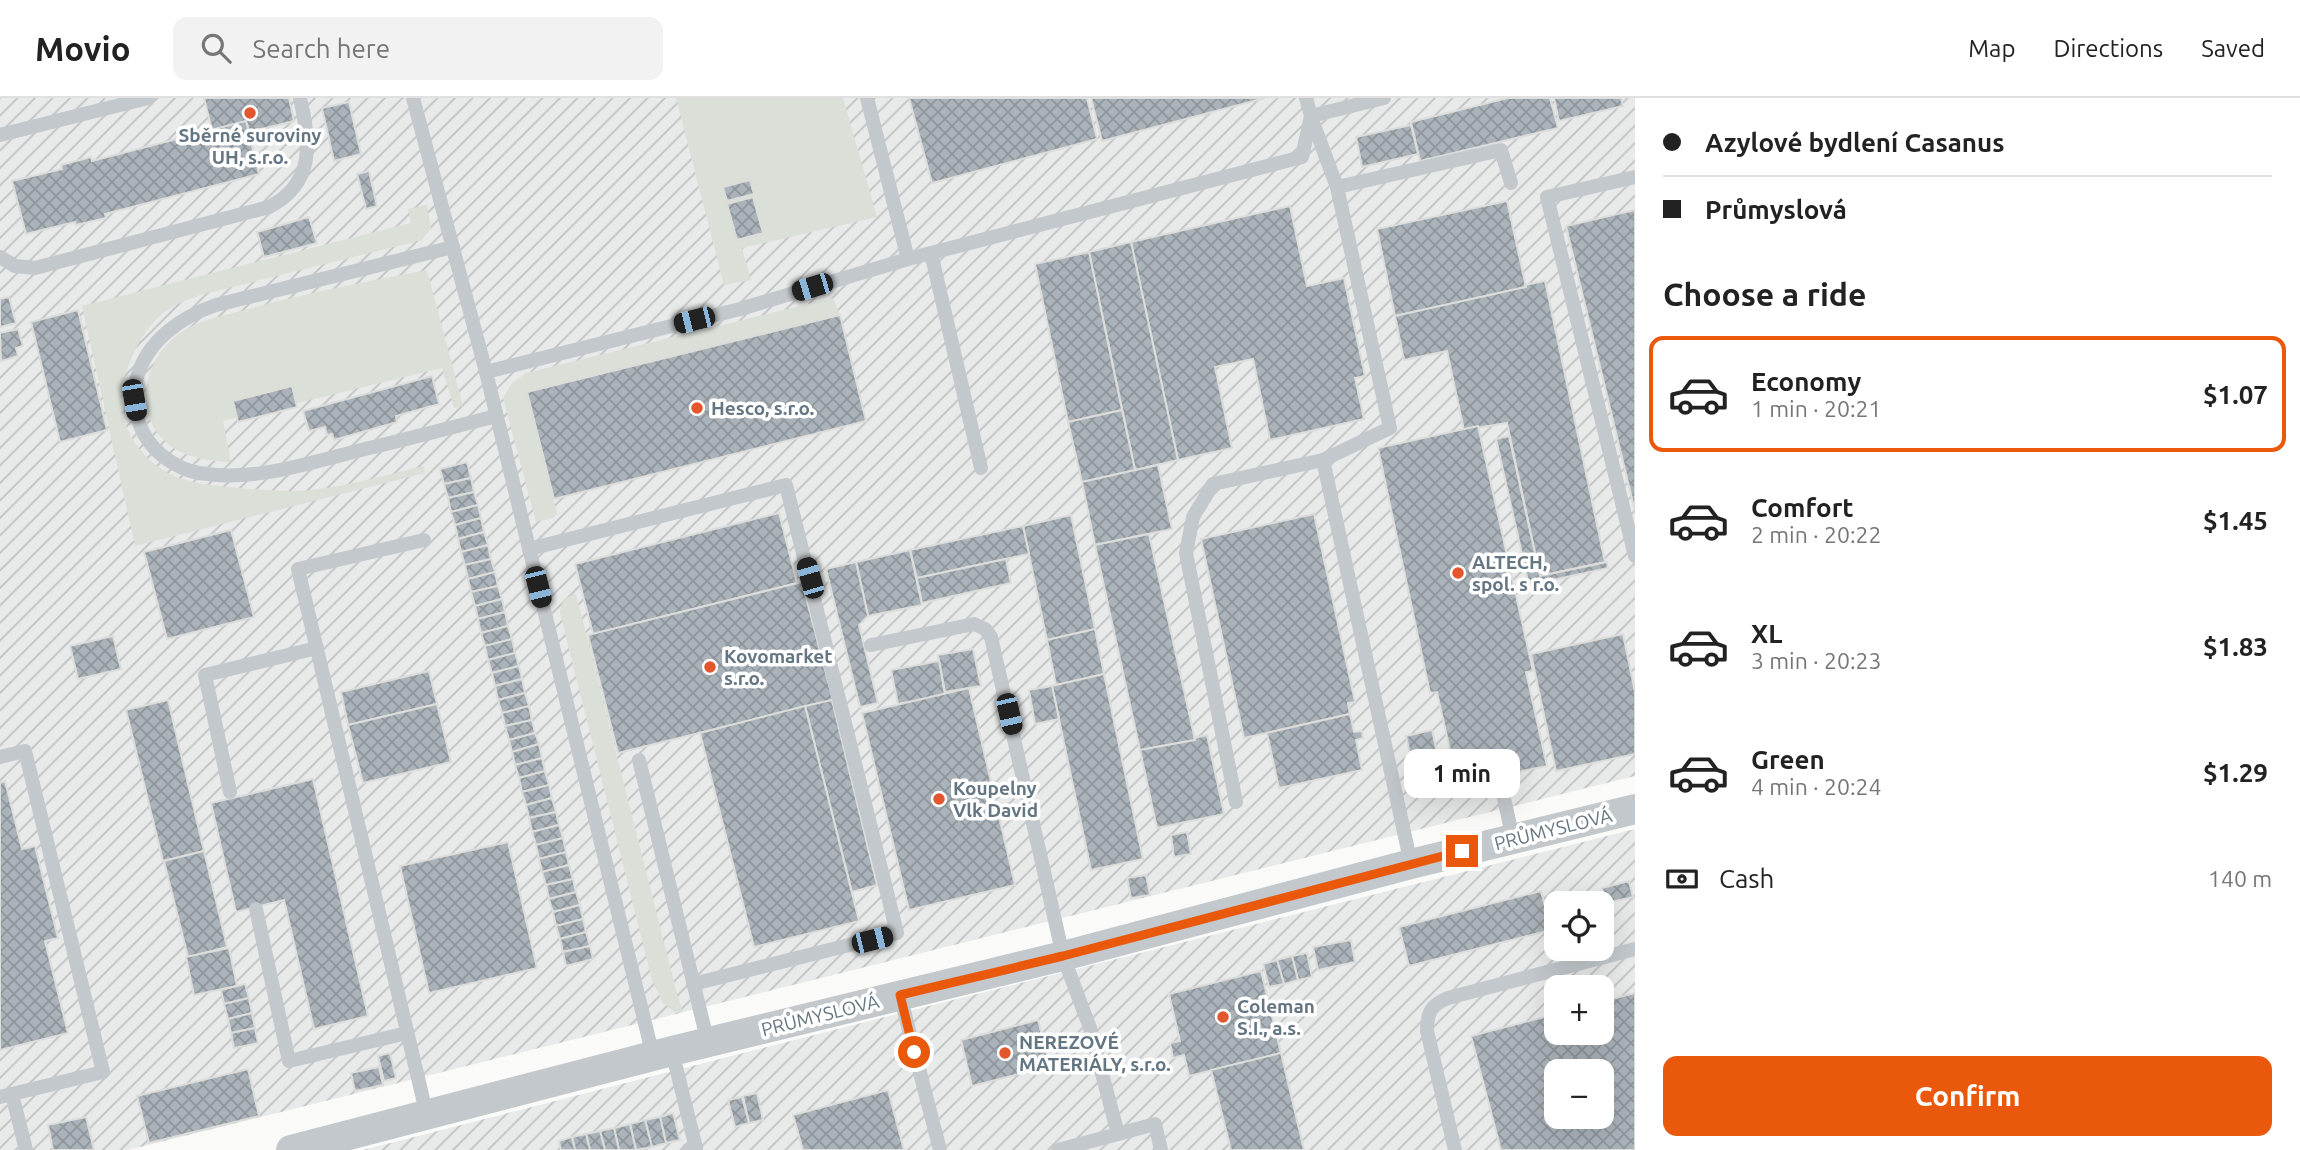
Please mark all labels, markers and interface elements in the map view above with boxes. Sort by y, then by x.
search box [173,17,663,80]
icon: search [197,29,235,67]
text: Movio [35,30,131,67]
text: Search here [253,34,390,63]
text: Map [1968,35,2015,62]
text: Directions [2053,35,2163,62]
text: Saved [2201,35,2265,62]
marker: Sběrné suroviny UH, s.r.o. [242,105,258,121]
place label: Sběrné suroviny UH, s.r.o. [179,124,321,168]
text: Azylové bydlení Casanus [1705,128,2004,157]
text: Průmyslová [1705,195,1847,224]
car [789,271,836,303]
text: Choose a ride [1663,276,1866,312]
car [672,305,717,335]
icon: car [1667,363,1730,426]
text: Economy [1751,367,1861,396]
car [121,377,148,423]
text: $1.07 [2203,380,2268,409]
text: 1 min · 20:21 [1751,396,1882,421]
place label: Hesco, s.r.o. [711,397,814,419]
marker: Hesco, s.r.o. [689,400,705,416]
icon: car [1667,489,1730,552]
text: Comfort [1751,493,1854,522]
text: $1.45 [2203,506,2268,535]
text: 2 min · 20:22 [1751,522,1882,547]
place label: ALTECH, spol. s r.o. [1472,551,1559,595]
car [795,555,826,601]
car [523,564,554,610]
marker: ALTECH, spol. s r.o. [1450,565,1466,581]
icon: car [1667,615,1730,678]
text: XL [1751,619,1782,648]
text: $1.83 [2203,632,2268,661]
place label: Kovomarket s.r.o. [724,645,832,689]
text: 3 min · 20:23 [1751,648,1882,673]
marker: Kovomarket s.r.o. [702,659,718,675]
car [995,691,1024,737]
icon: car [1667,741,1730,804]
text: Green [1751,745,1825,774]
callout: 1 min [1404,750,1520,798]
text: $1.29 [2203,758,2268,787]
text: 1 min [1433,761,1491,786]
text: 4 min · 20:24 [1751,774,1882,799]
place label: Koupelny Vlk David [953,777,1038,821]
marker: Koupelny Vlk David [931,791,947,807]
street label: PRŮMYSLOVÁ [1492,804,1615,854]
route end [1446,835,1478,867]
icon: cash [1663,860,1701,898]
text: Cash [1719,864,1774,893]
text: 140 m [2208,866,2272,891]
map controls [1544,891,1614,1129]
button: locate [1544,891,1614,961]
car [850,925,895,955]
button: + [1544,975,1614,1045]
street label: PRŮMYSLOVÁ [759,990,882,1040]
place label: Coleman S.I., a.s. [1237,995,1315,1039]
marker: Coleman S.I., a.s. [1215,1009,1231,1025]
place label: NEREZOVÉ MATERIÁLY, s.r.o. [1019,1031,1171,1075]
route start [898,1036,930,1068]
marker: NEREZOVÉ MATERIÁLY, s.r.o. [997,1045,1013,1061]
button: Confirm [1663,1056,2272,1136]
button: − [1544,1059,1614,1129]

